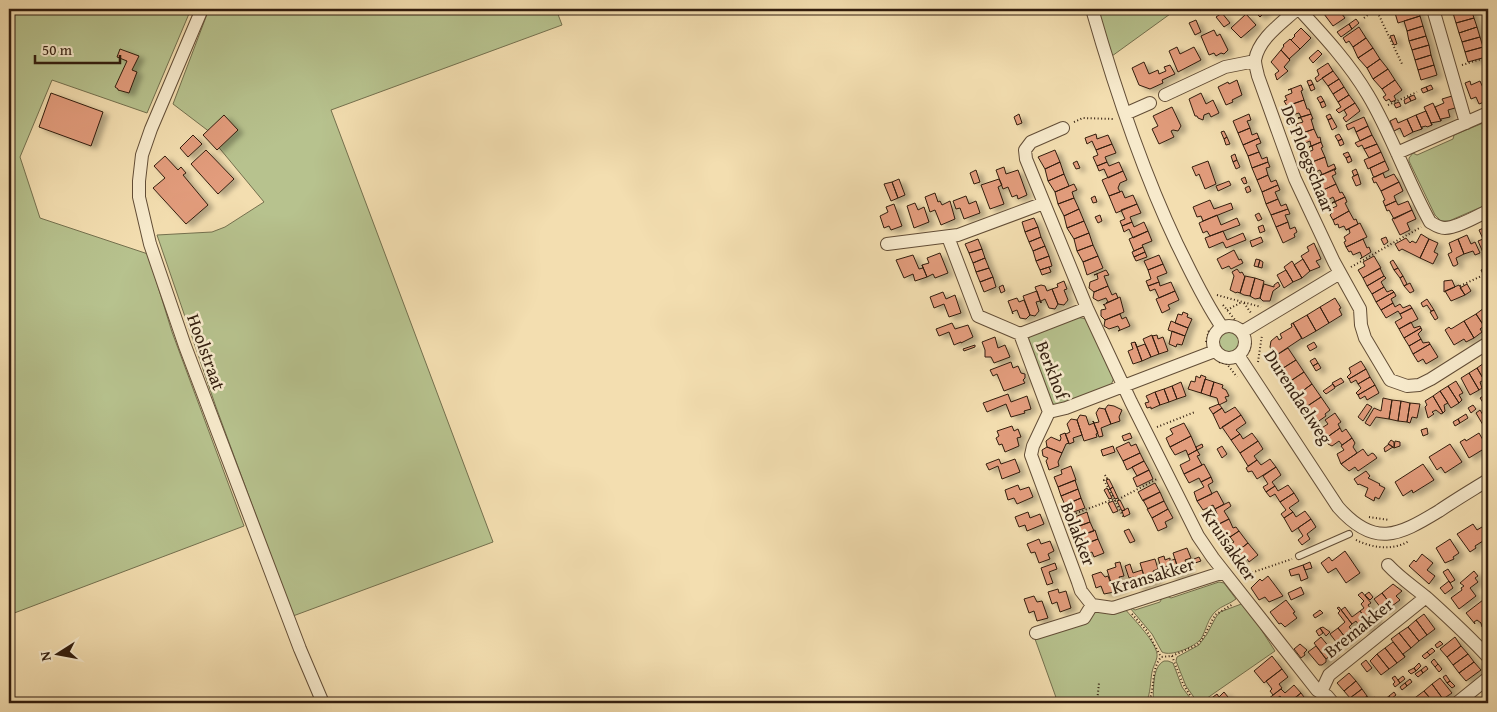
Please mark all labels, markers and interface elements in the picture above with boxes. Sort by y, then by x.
scale bar [35,32,120,64]
text: 50 m [42,39,73,60]
street label: De Ploegschaar [1275,101,1343,217]
street label: Hoolstraat [180,310,233,394]
street label: Berkhof [1029,337,1077,405]
street label: Durendaelweg [1258,344,1339,449]
street label: Bolakker [1054,498,1103,570]
street label: Kruisakker [1195,503,1264,587]
street label: Kransakker [1108,550,1198,601]
street label: Bremakker [1318,591,1400,664]
north arrow [32,630,82,680]
text: N [34,649,56,663]

